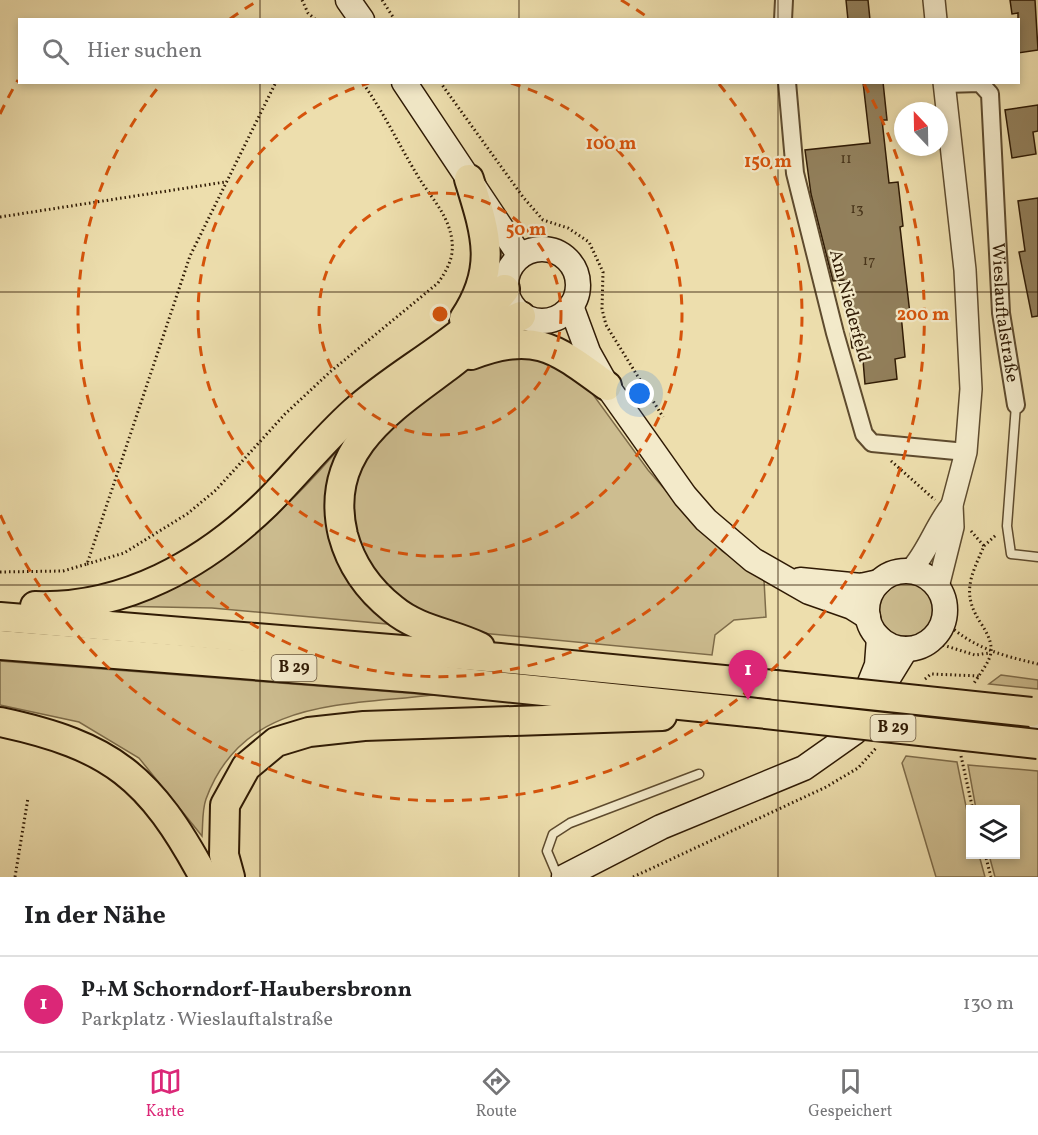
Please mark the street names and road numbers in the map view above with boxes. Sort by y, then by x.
street label: Wieslauftalstraße [985,242,1025,384]
street label: Am Niederfeld [822,247,876,365]
road number: B 29 [272,655,316,681]
road number: B 29 [870,715,916,741]

